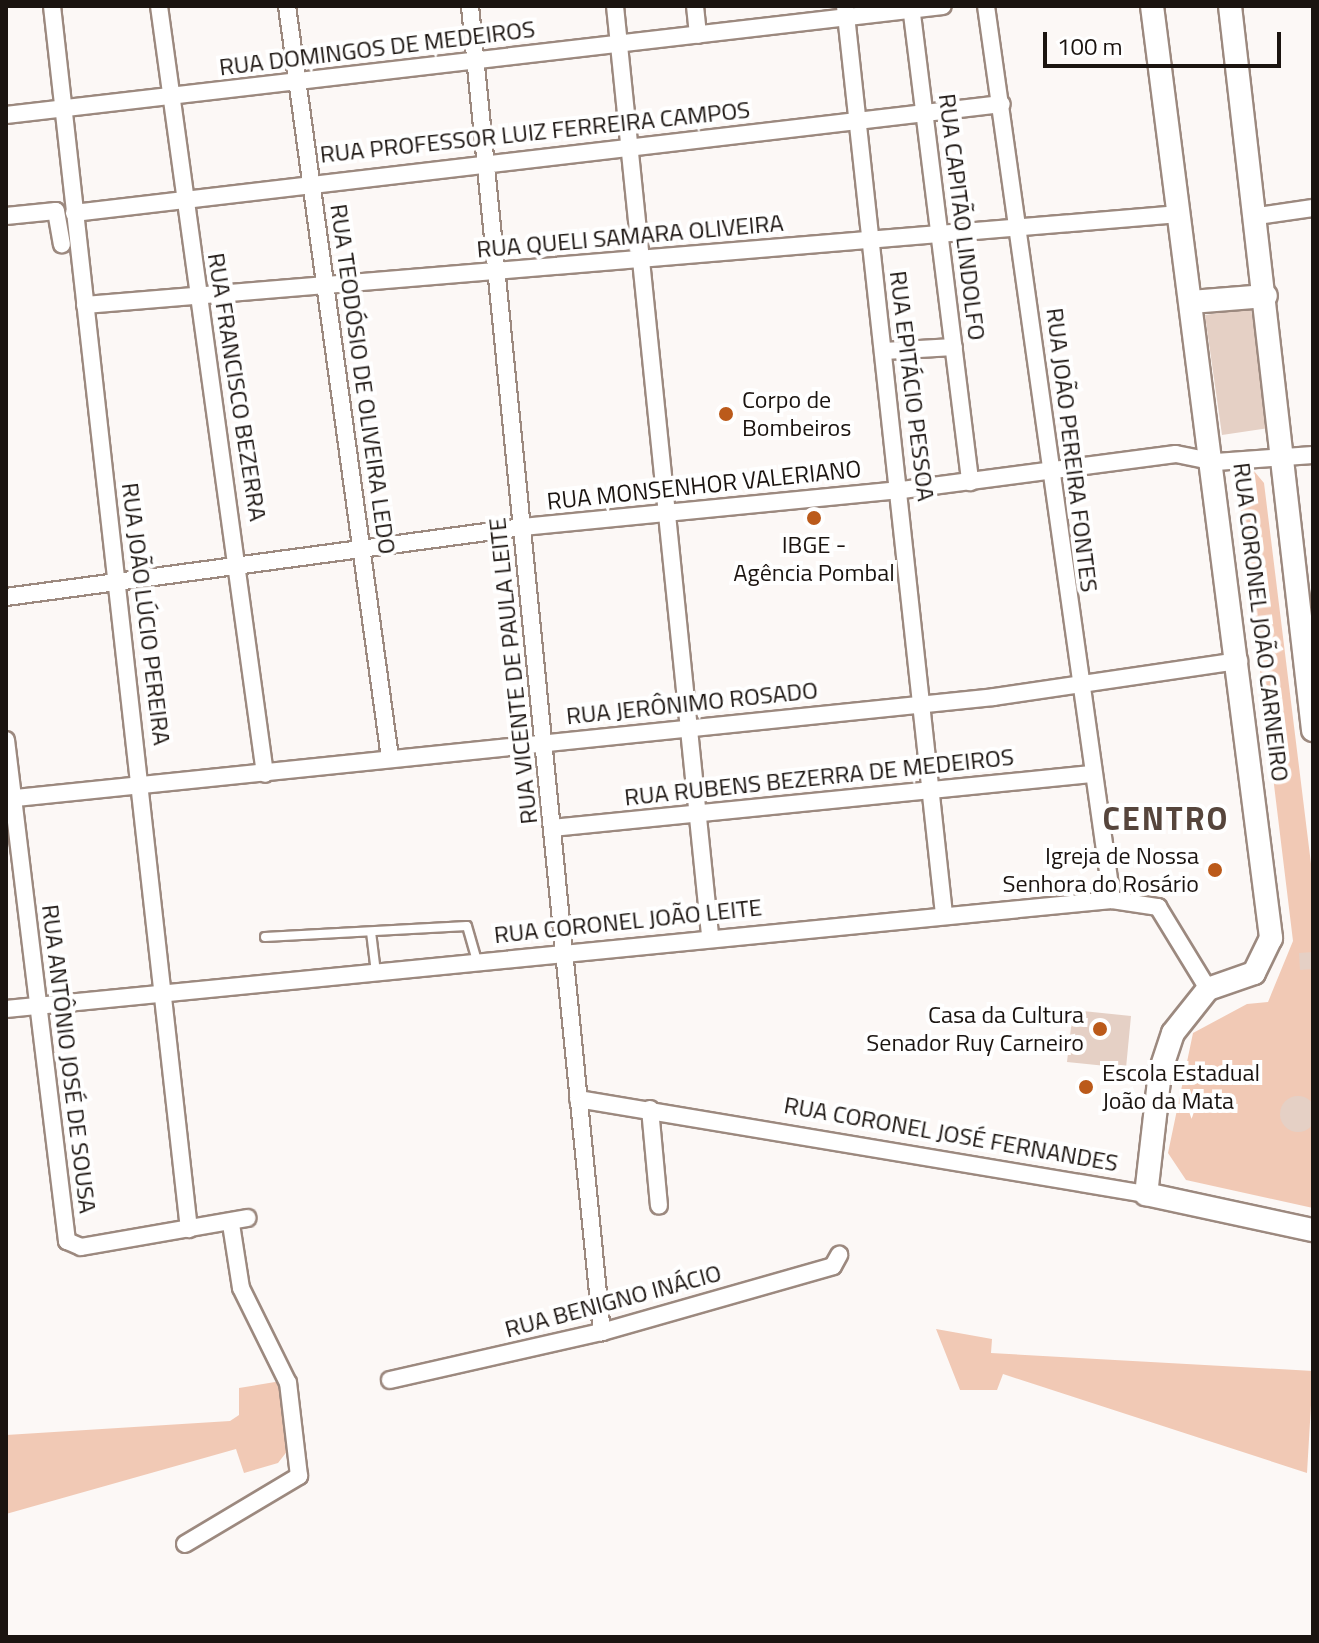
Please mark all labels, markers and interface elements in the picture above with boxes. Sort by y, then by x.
street label: RUA DOMINGOS DE MEDEIROS [217,14,537,82]
scale bar [1047,16,1285,66]
text: 100 m [1057,28,1123,64]
street label: RUA CAPITÃO LINDOLFO [933,92,991,342]
street label: RUA PROFESSOR LUIZ FERREIRA CAMPOS [318,95,752,169]
street label: RUA TEODÓSIO DE OLIVEIRA LEDO [324,202,402,556]
street label: RUA QUELI SAMARA OLIVEIRA [475,208,785,264]
street label: RUA FRANCISCO BEZERRA [202,251,272,523]
street label: RUA EPITÁCIO PESSOA [884,269,940,503]
street label: RUA JOÃO PEREIRA FONTES [1040,306,1104,594]
place label: Corpo de Bombeiros [742,386,851,442]
marker: Corpo de Bombeiros [717,405,735,423]
street label: RUA MONSENHOR VALERIANO [545,454,863,516]
street label: RUA CORONEL JOÃO CARNEIRO [1227,461,1295,783]
street label: RUA JOÃO LÚCIO PEREIRA [116,481,176,747]
marker: IBGE - Agência Pombal [805,509,823,527]
street label: RUA VICENTE DE PAULA LEITE [483,516,543,826]
place label: IBGE - Agência Pombal [733,531,895,587]
street label: RUA JERÔNIMO ROSADO [565,675,819,731]
street label: RUA RUBENS BEZERRA DE MEDEIROS [623,742,1015,812]
district label: CENTRO [1103,799,1229,837]
place label: Igreja de Nossa Senhora do Rosário [1003,842,1199,898]
marker: Igreja de Nossa Senhora do Rosário [1206,861,1224,879]
street label: RUA CORONEL JOÃO LEITE [493,893,763,949]
street label: RUA ANTÔNIO JOSÉ DE SOUSA [36,903,102,1215]
place label: Casa da Cultura Senador Ruy Carneiro [866,1001,1084,1057]
marker: Casa da Cultura Senador Ruy Carneiro [1091,1020,1109,1038]
place label: Escola Estadual João da Mata [1102,1059,1260,1115]
marker: Escola Estadual João da Mata [1077,1078,1095,1096]
street label: RUA CORONEL JOSÉ FERNANDES [782,1090,1120,1178]
street label: RUA BENIGNO INÁCIO [502,1258,724,1344]

